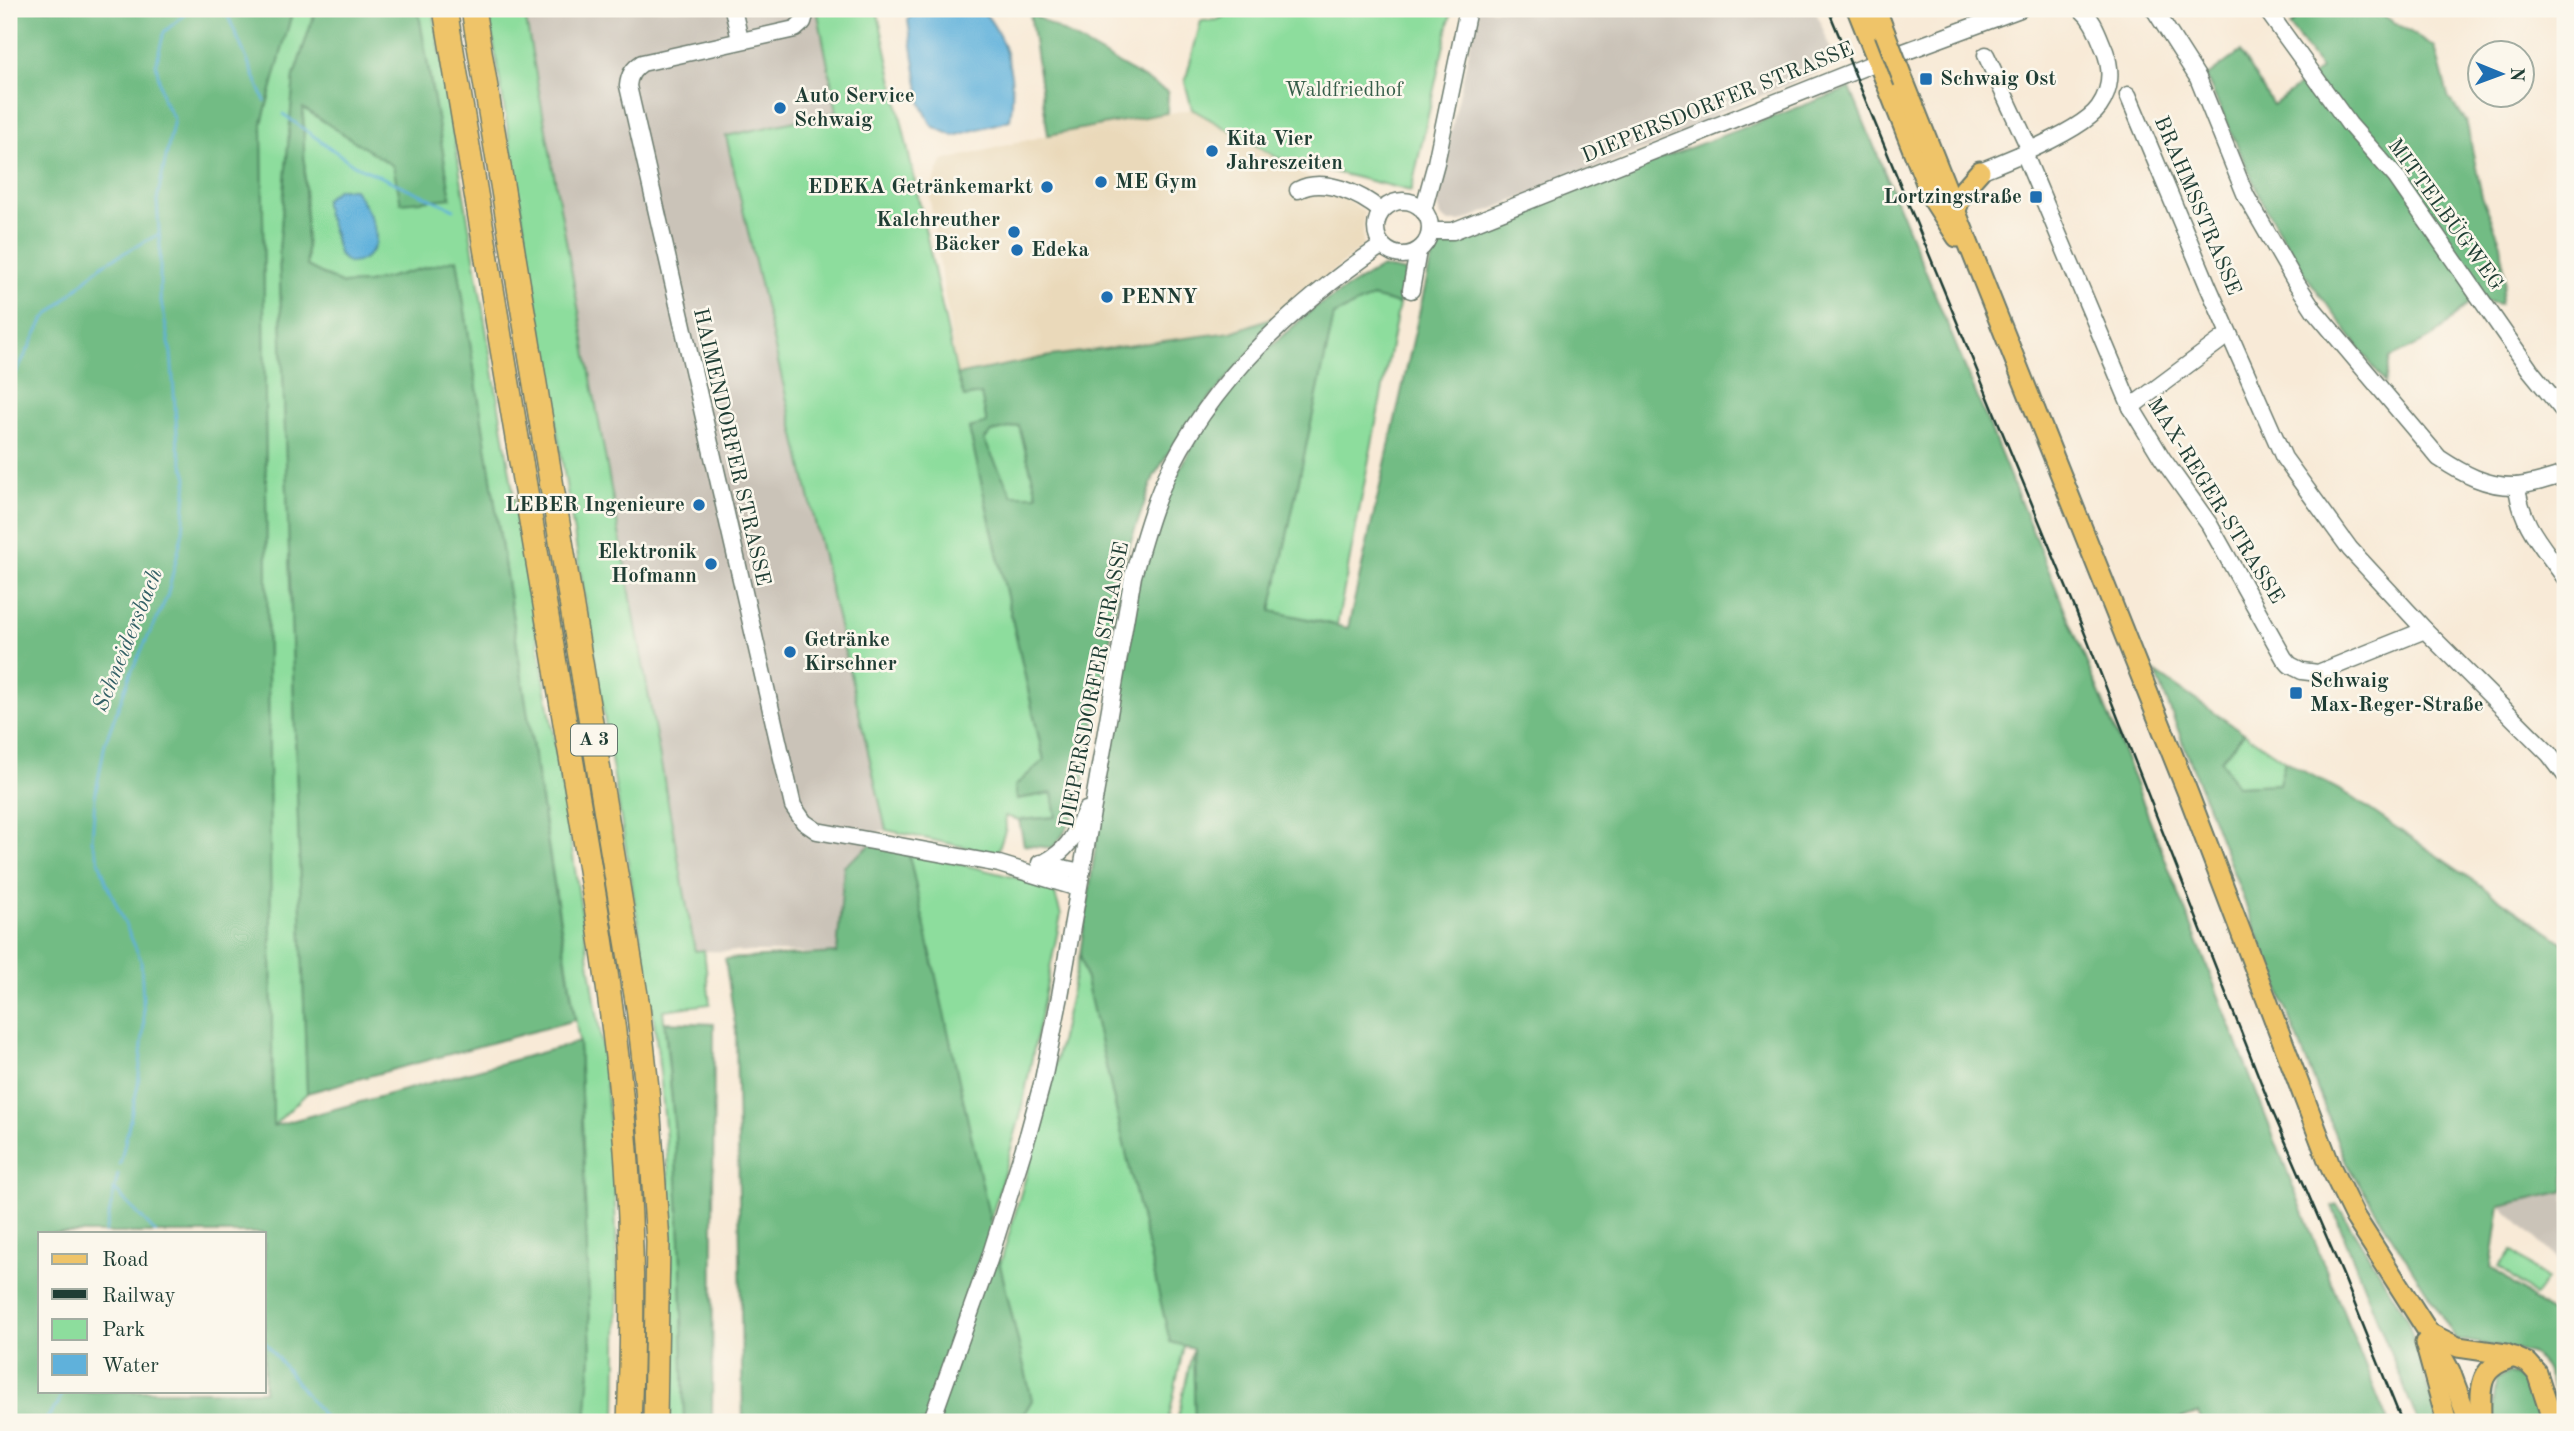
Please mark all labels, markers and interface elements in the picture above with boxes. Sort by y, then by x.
north arrow [2466,38,2536,108]
street label: DIEPERSDORFER STRASSE [1579,39,1857,167]
text: N [2506,67,2525,82]
place label: Schwaig Ost [1940,69,2056,90]
marker: Schwaig Ost [1918,71,1934,87]
park label: Waldfriedhof [1285,80,1404,101]
place label: Auto Service Schwaig [794,86,915,131]
marker: Auto Service Schwaig [772,100,788,116]
street label: BRAHMSSTRASSE [2150,113,2244,299]
place label: Kita Vier Jahreszeiten [1226,129,1343,174]
street label: MITTELBÜGWEG [2383,133,2510,295]
marker: Kita Vier Jahreszeiten [1204,143,1220,159]
place label: ME Gym [1115,172,1197,193]
marker: ME Gym [1093,174,1109,190]
place label: EDEKA Getränkemarkt [808,177,1033,198]
marker: EDEKA Getränkemarkt [1039,179,1055,195]
place label: Lortzingstraße [1883,187,2022,208]
marker: Lortzingstraße [2028,189,2044,205]
place label: Kalchreuther Bäcker [876,210,1000,255]
marker: Kalchreuther Bäcker [1006,224,1022,240]
place label: Edeka [1031,240,1089,261]
marker: Edeka [1009,242,1025,258]
place label: PENNY [1121,287,1198,308]
marker: PENNY [1099,289,1115,305]
street label: HAIMENDORFER STRASSE [689,306,773,588]
street label: MAX-REGER-STRASSE [2143,394,2287,608]
place label: LEBER Ingenieure [505,495,685,516]
marker: LEBER Ingenieure [691,497,707,513]
street label: DIEPERSDORFER STRASSE [1057,540,1133,830]
place label: Elektronik Hofmann [597,542,697,587]
marker: Elektronik Hofmann [703,556,719,572]
water label: Schneidersbach [89,565,167,715]
place label: Getränke Kirschner [804,630,897,675]
marker: Getränke Kirschner [782,644,798,660]
place label: Schwaig Max-Reger-Straße [2310,671,2484,716]
marker: Schwaig Max-Reger-Straße [2288,685,2304,701]
road number: A 3 [571,724,617,755]
legend [38,1232,266,1392]
text: Road [102,1250,149,1271]
text: Railway [102,1286,176,1307]
text: Park [102,1320,145,1341]
text: Water [102,1356,159,1377]

